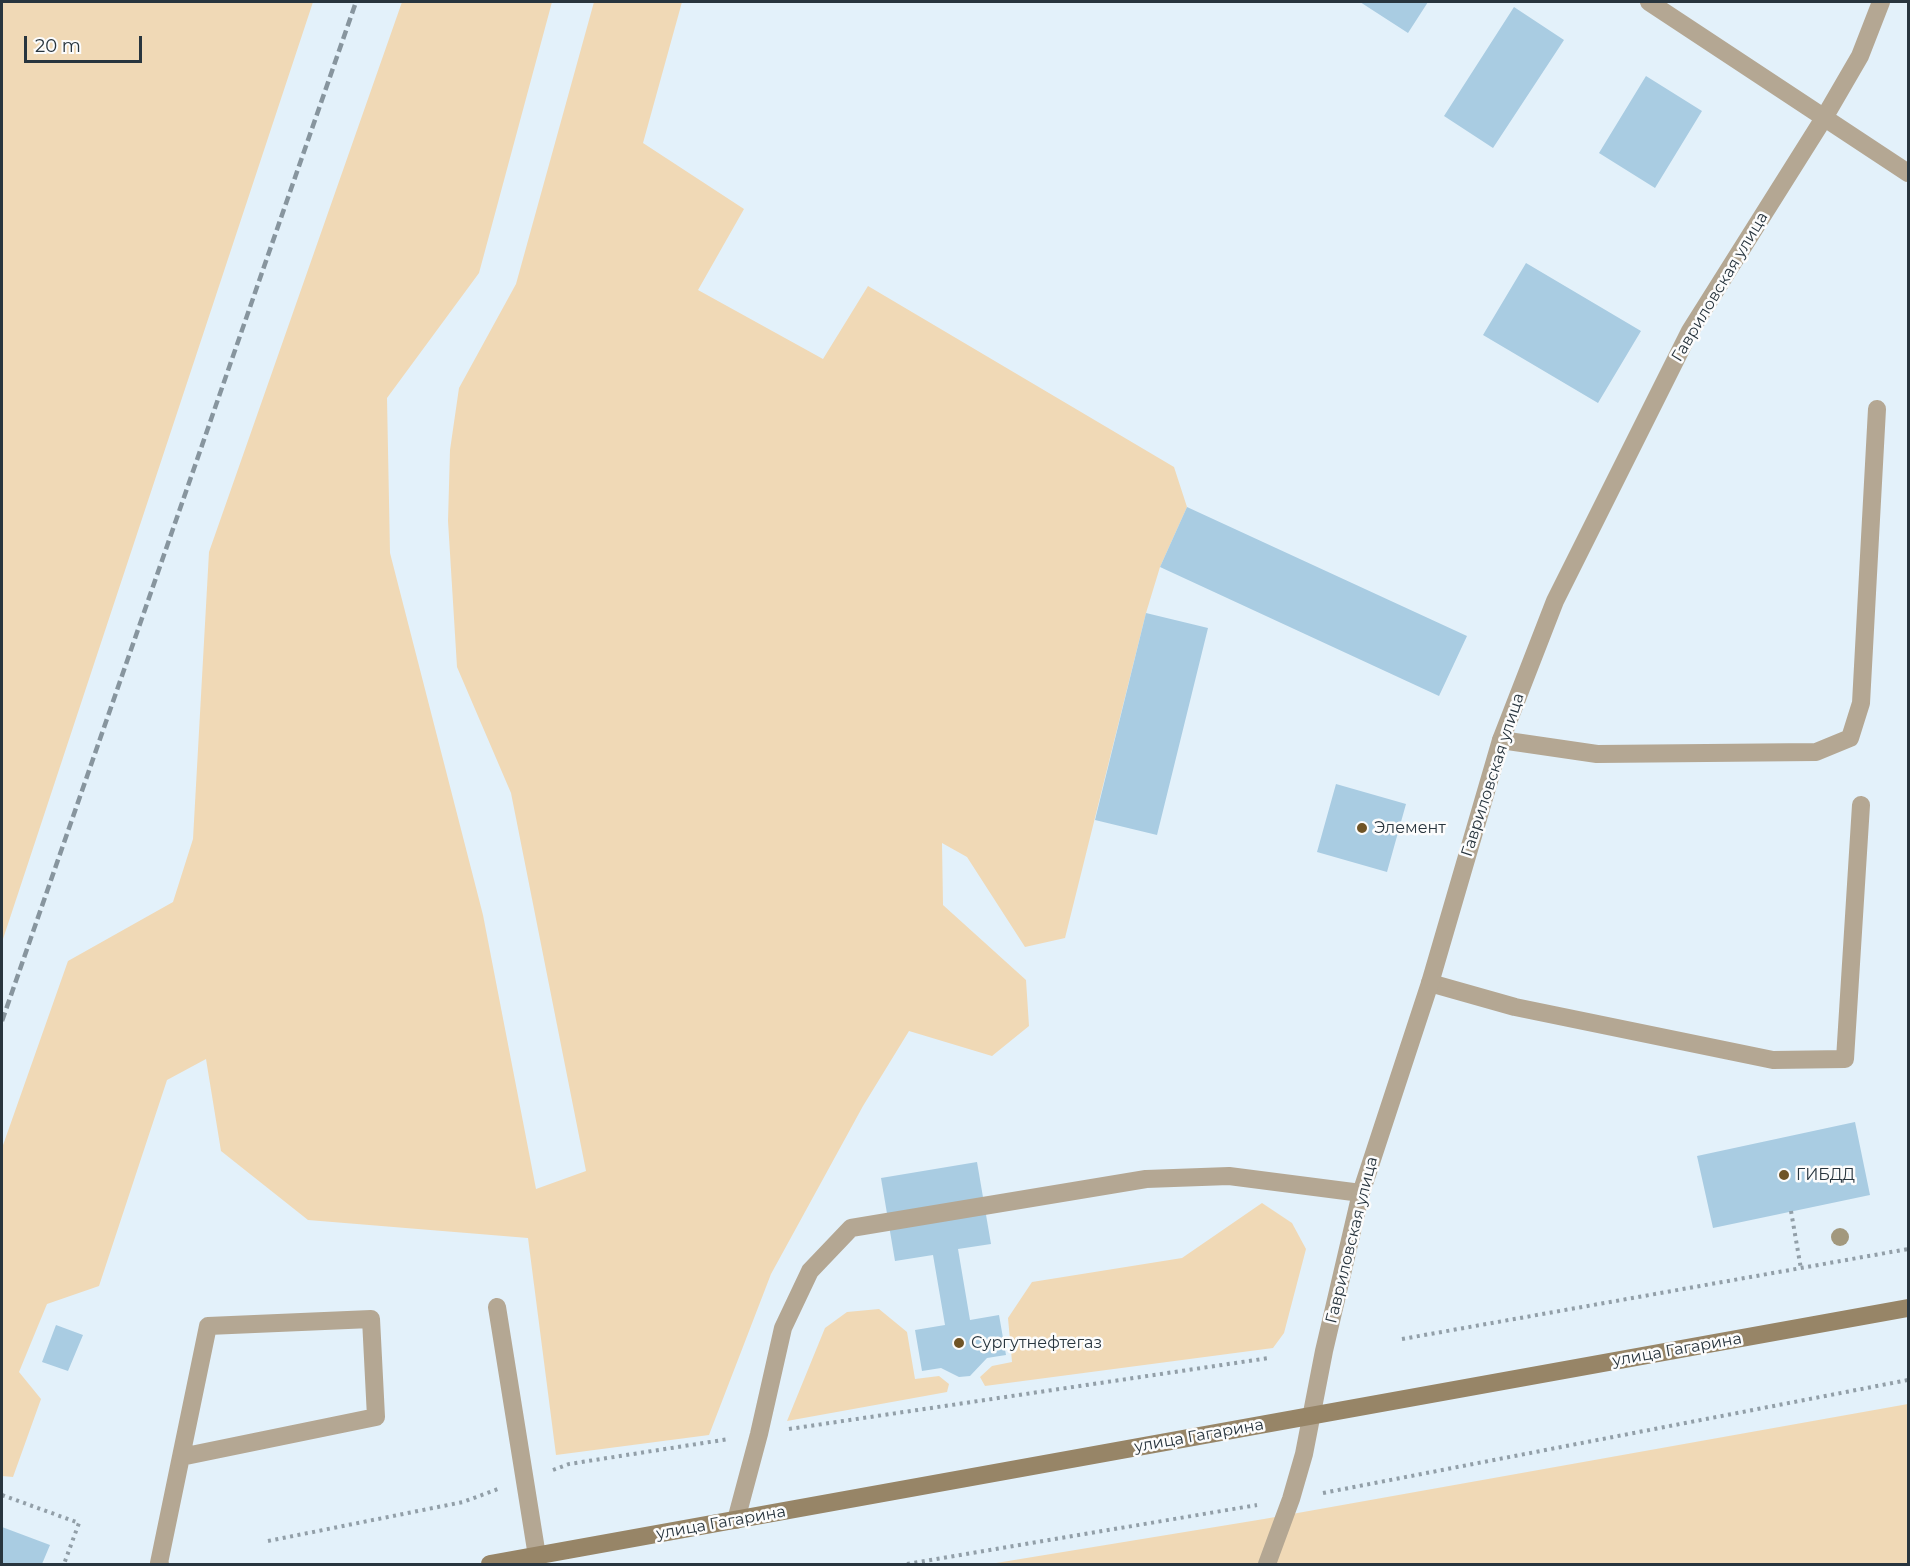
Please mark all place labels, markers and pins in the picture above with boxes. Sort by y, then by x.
place label: Элемент [1374,818,1446,838]
marker: Элемент [1355,821,1369,835]
place label: ГИБДД [1796,1165,1855,1185]
marker: ГИБДД [1777,1168,1791,1182]
place label: Сургутнефтегаз [971,1333,1102,1353]
marker: Сургутнефтегаз [952,1336,966,1350]

